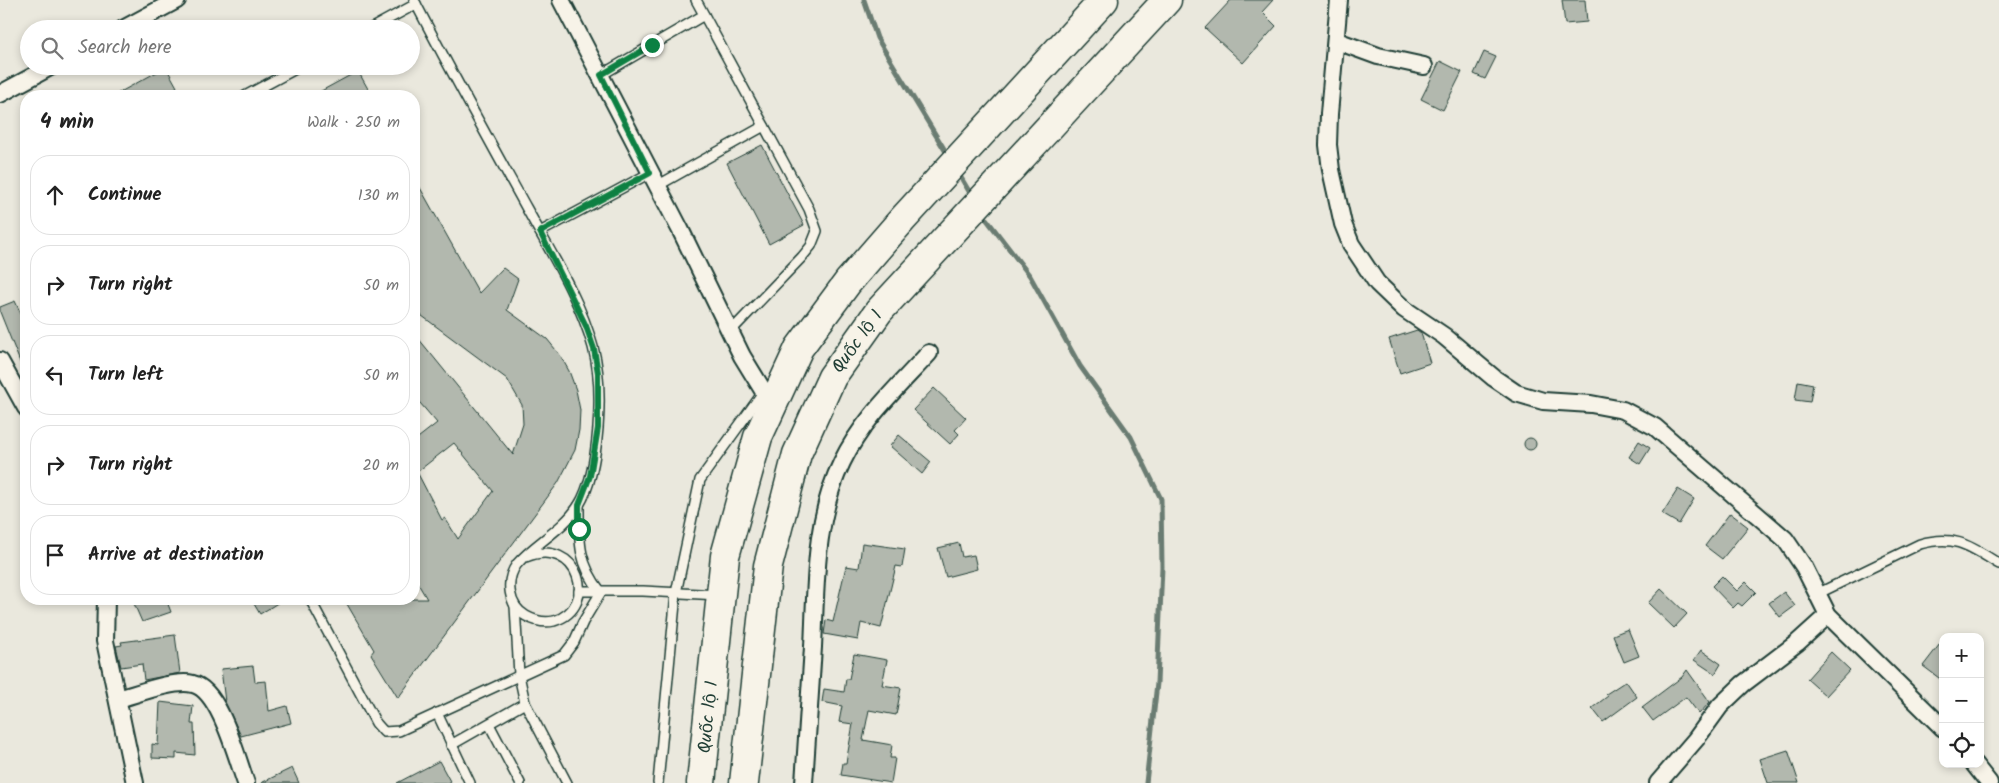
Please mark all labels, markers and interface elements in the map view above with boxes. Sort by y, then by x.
search box [20,20,420,75]
text: Search here [78,33,172,63]
icon: search [38,34,66,62]
route end [641,34,664,57]
text: 4 min [40,106,94,139]
text: Walk · 250 m [307,110,400,135]
text: Continue [88,180,161,210]
icon: ahead [41,181,69,209]
text: 130 m [358,183,399,208]
text: Turn right [88,270,173,300]
icon: right [41,271,69,299]
text: 50 m [363,273,399,298]
street label: Quốc lộ 1 [825,304,891,380]
text: Turn left [88,360,163,390]
icon: left [41,361,69,389]
text: 50 m [363,363,399,388]
text: Turn right [88,450,173,480]
icon: right [41,451,69,479]
text: 20 m [363,453,399,478]
route start [568,518,591,541]
text: Arrive at destination [88,540,264,570]
icon: arrive [41,541,69,569]
map controls [1939,633,1984,768]
button: + [1939,633,1984,678]
button: − [1939,678,1984,723]
street label: Quốc lộ 1 [691,679,727,755]
button: locate [1939,723,1984,768]

